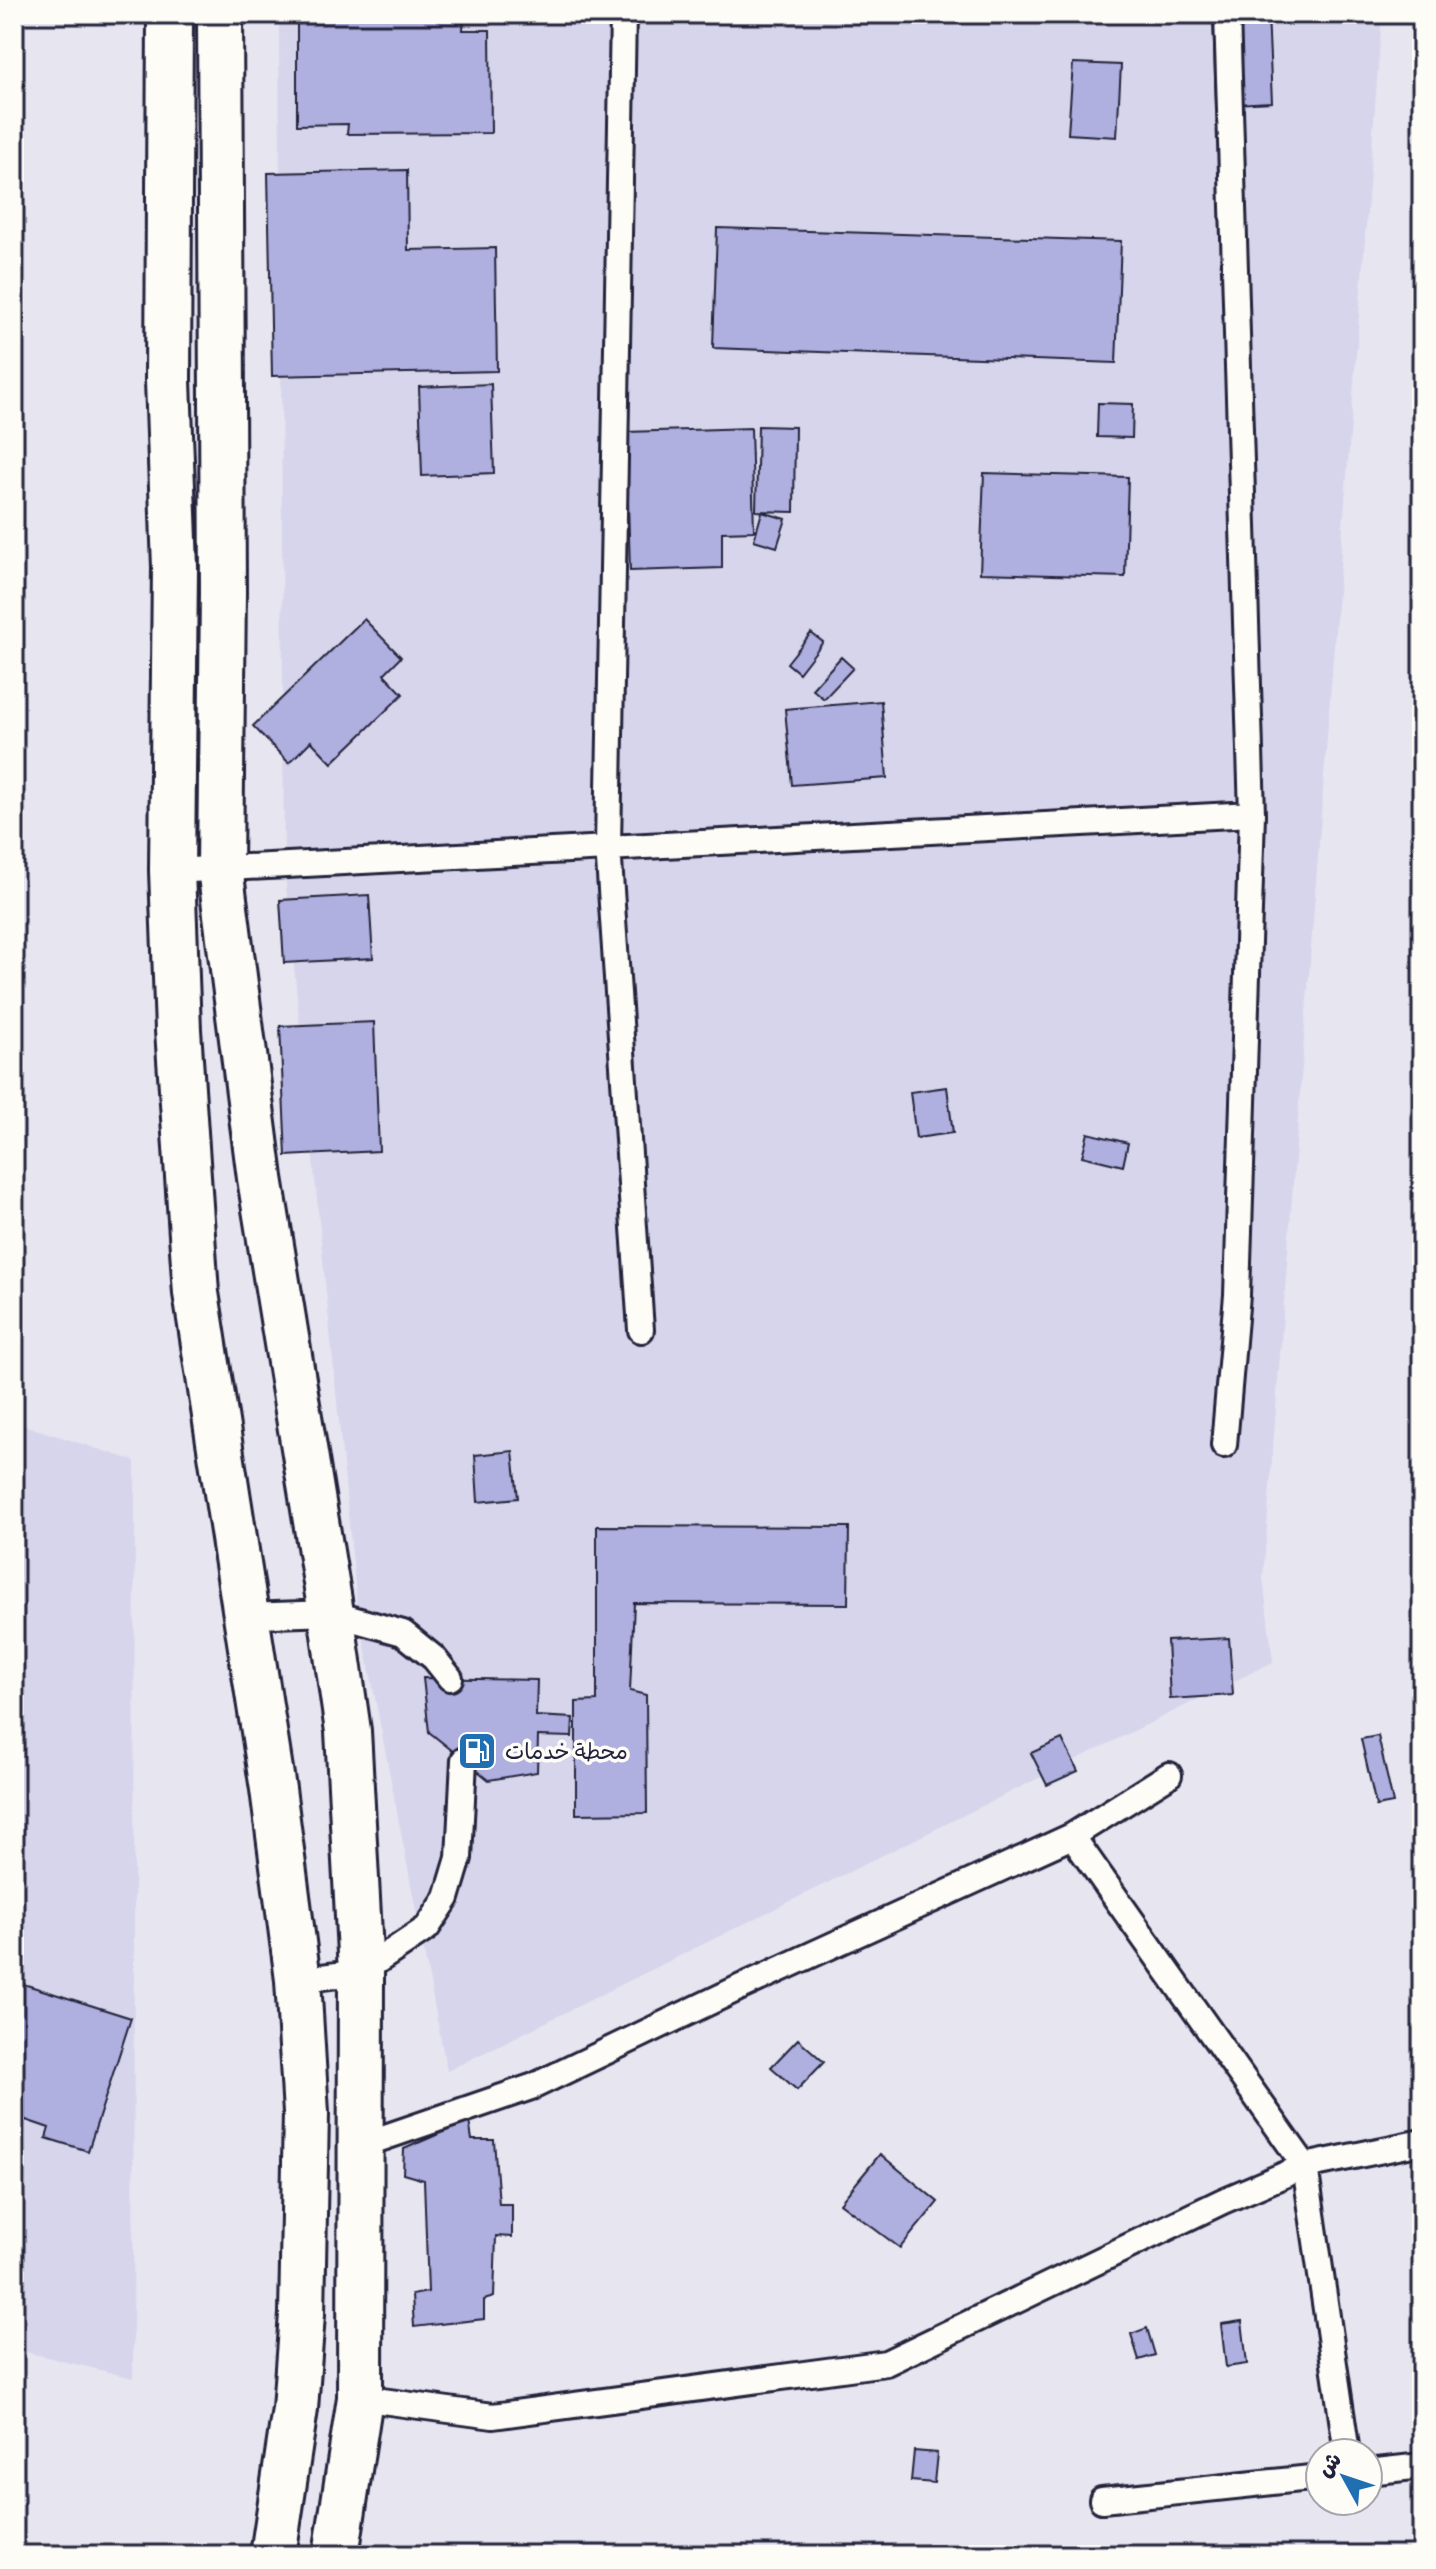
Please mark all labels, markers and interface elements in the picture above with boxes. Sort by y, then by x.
fuel station icon: محطة خدمات [456,1730,498,1772]
place label: محطة خدمات [505,1736,628,1766]
north arrow [1304,2437,1384,2517]
text: ش [1309,2445,1348,2483]

